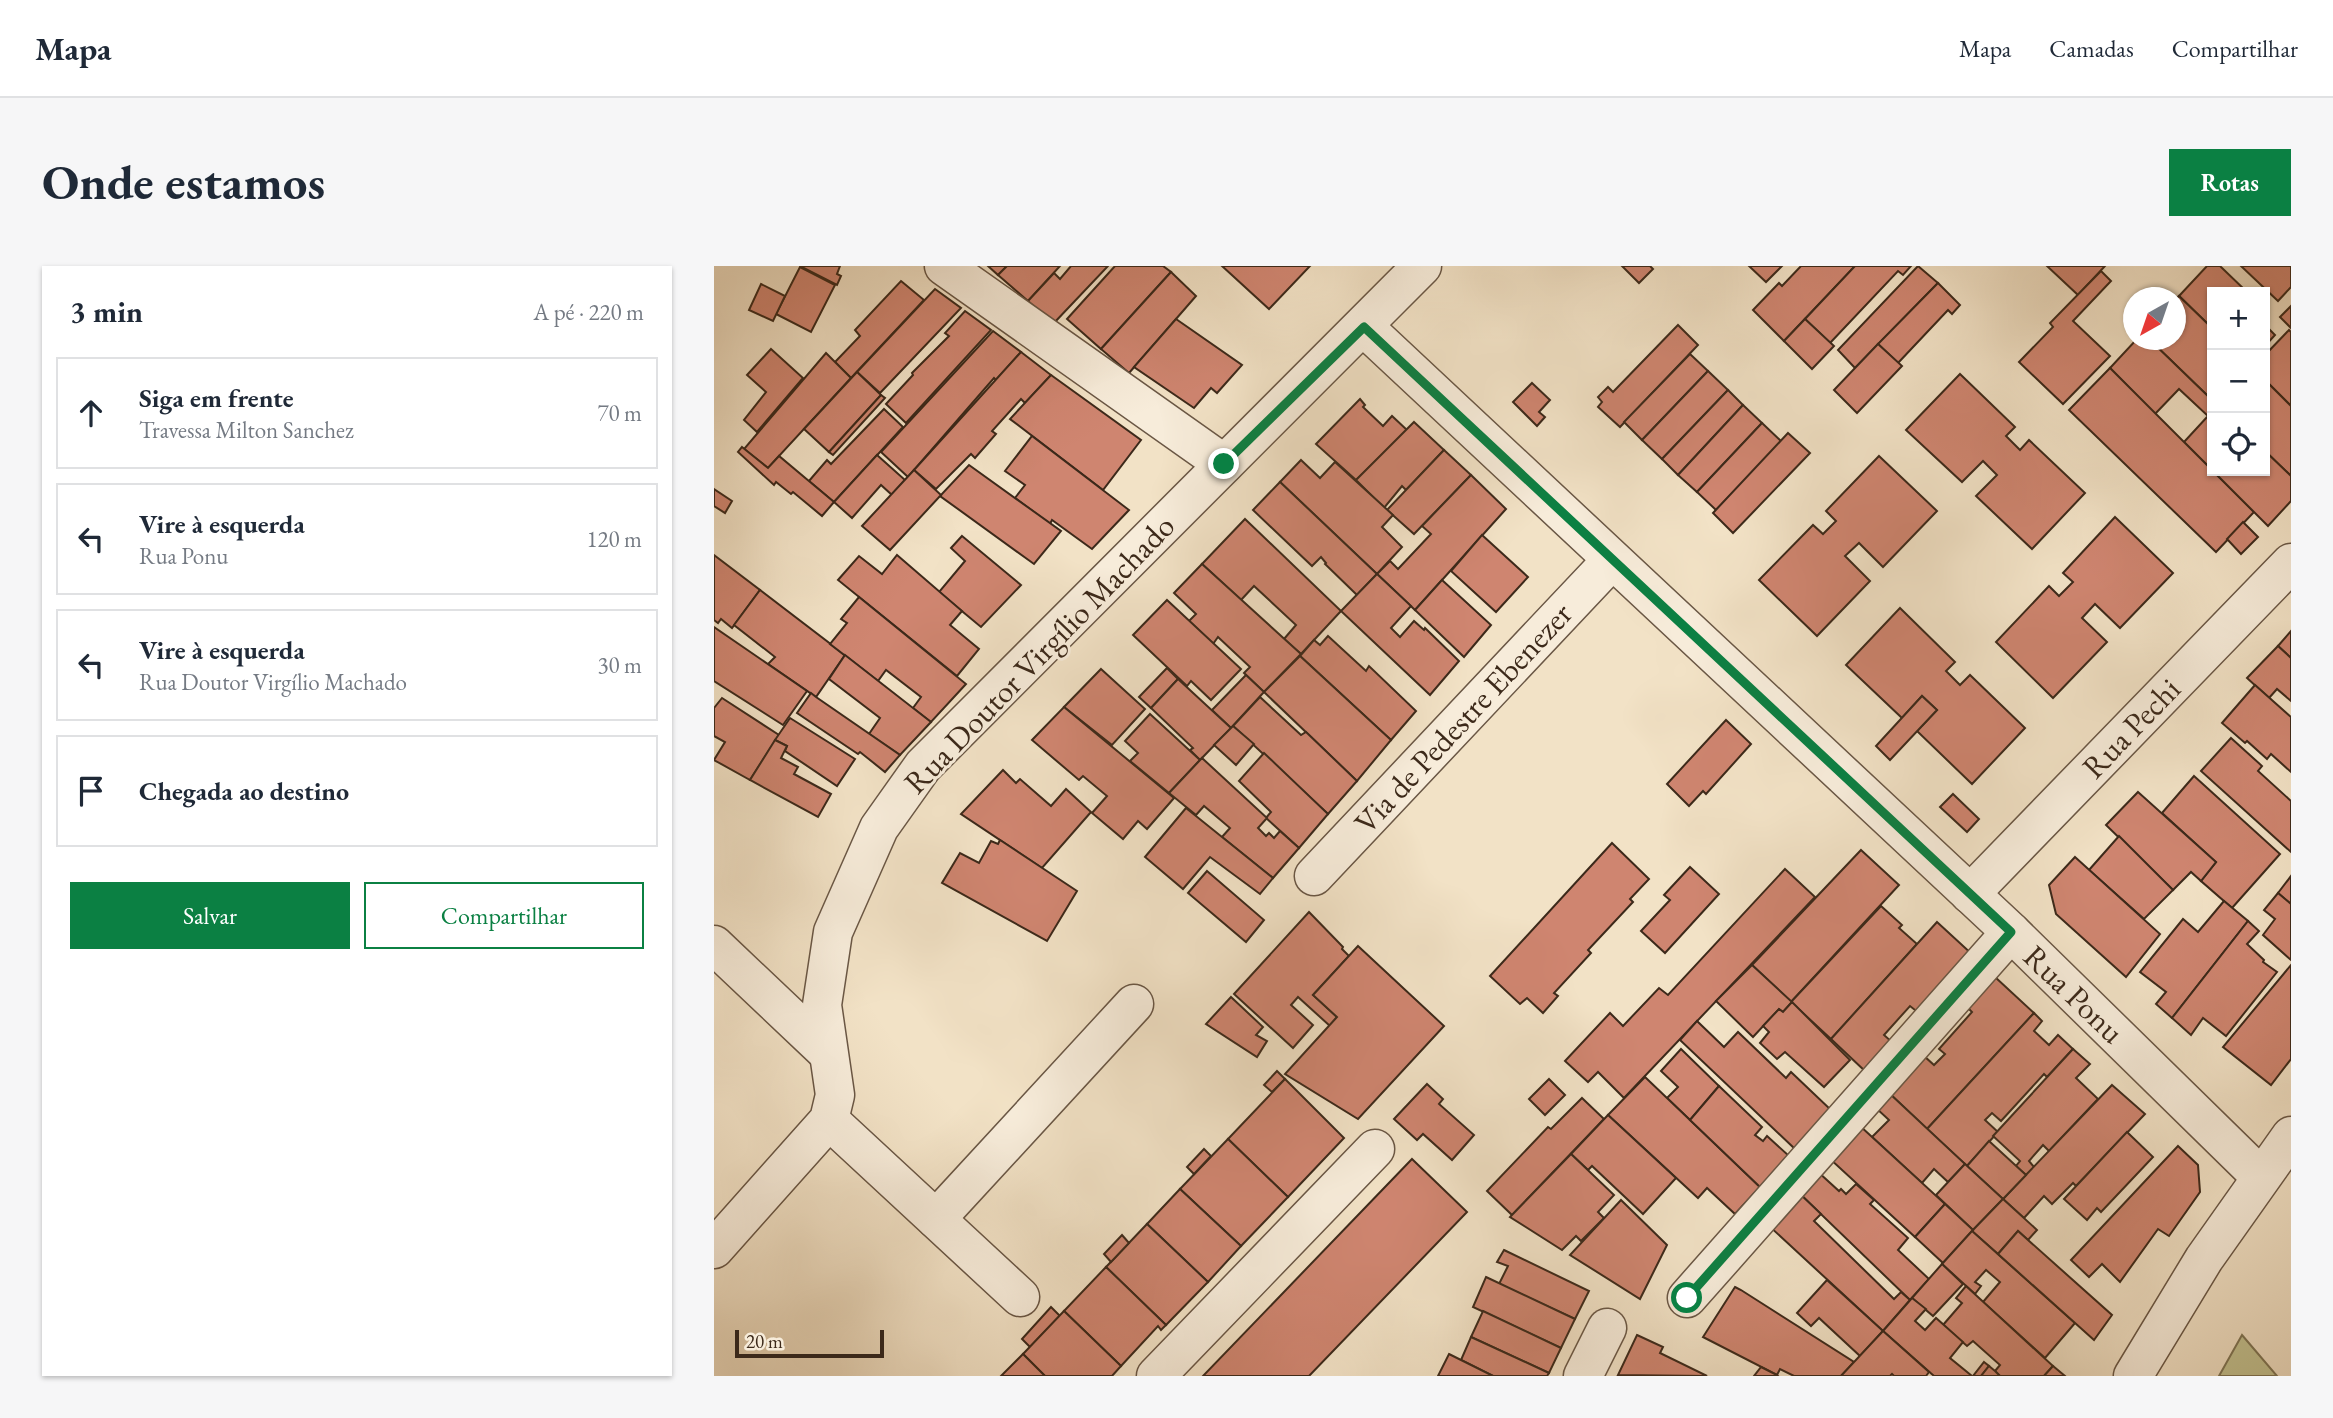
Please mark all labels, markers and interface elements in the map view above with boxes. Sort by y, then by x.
text: Mapa [35,27,112,70]
text: Mapa [1959,33,2011,64]
text: Camadas [2049,33,2134,64]
text: Compartilhar [2172,33,2298,64]
button: Rotas [2169,149,2291,216]
text: Onde estamos [42,150,325,214]
north arrow [2123,287,2186,350]
map controls [2207,287,2270,476]
button: + [2207,287,2270,350]
text: 3 min [70,292,143,331]
text: A pé · 220 m [533,297,644,327]
button: − [2207,350,2270,413]
text: Siga em frente [139,381,294,415]
icon: ahead [72,394,110,432]
text: 70 m [597,398,642,428]
button: locate [2207,413,2270,476]
text: Travessa Milton Sanchez [139,415,354,445]
route end [1208,448,1239,479]
street label: Rua Doutor Virgílio Machado [894,505,1184,803]
text: Vire à esquerda [139,507,305,541]
icon: left [72,520,110,558]
text: 120 m [586,524,642,554]
text: Rua Ponu [139,541,229,571]
street label: Via de Pedestre Ebenezer [1345,593,1581,843]
text: Vire à esquerda [139,633,305,667]
icon: left [72,646,110,684]
text: 30 m [597,650,642,680]
text: Rua Doutor Virgílio Machado [139,667,407,697]
street label: Rua Pechi [2073,669,2189,787]
icon: arrive [72,772,110,810]
text: Chegada ao destino [139,774,349,808]
button: Salvar [70,882,350,949]
button: Compartilhar [364,882,644,949]
street label: Rua Ponu [2015,936,2133,1052]
route start [1671,1282,1702,1313]
scale bar [735,1327,884,1359]
text: 20 m [746,1329,783,1354]

